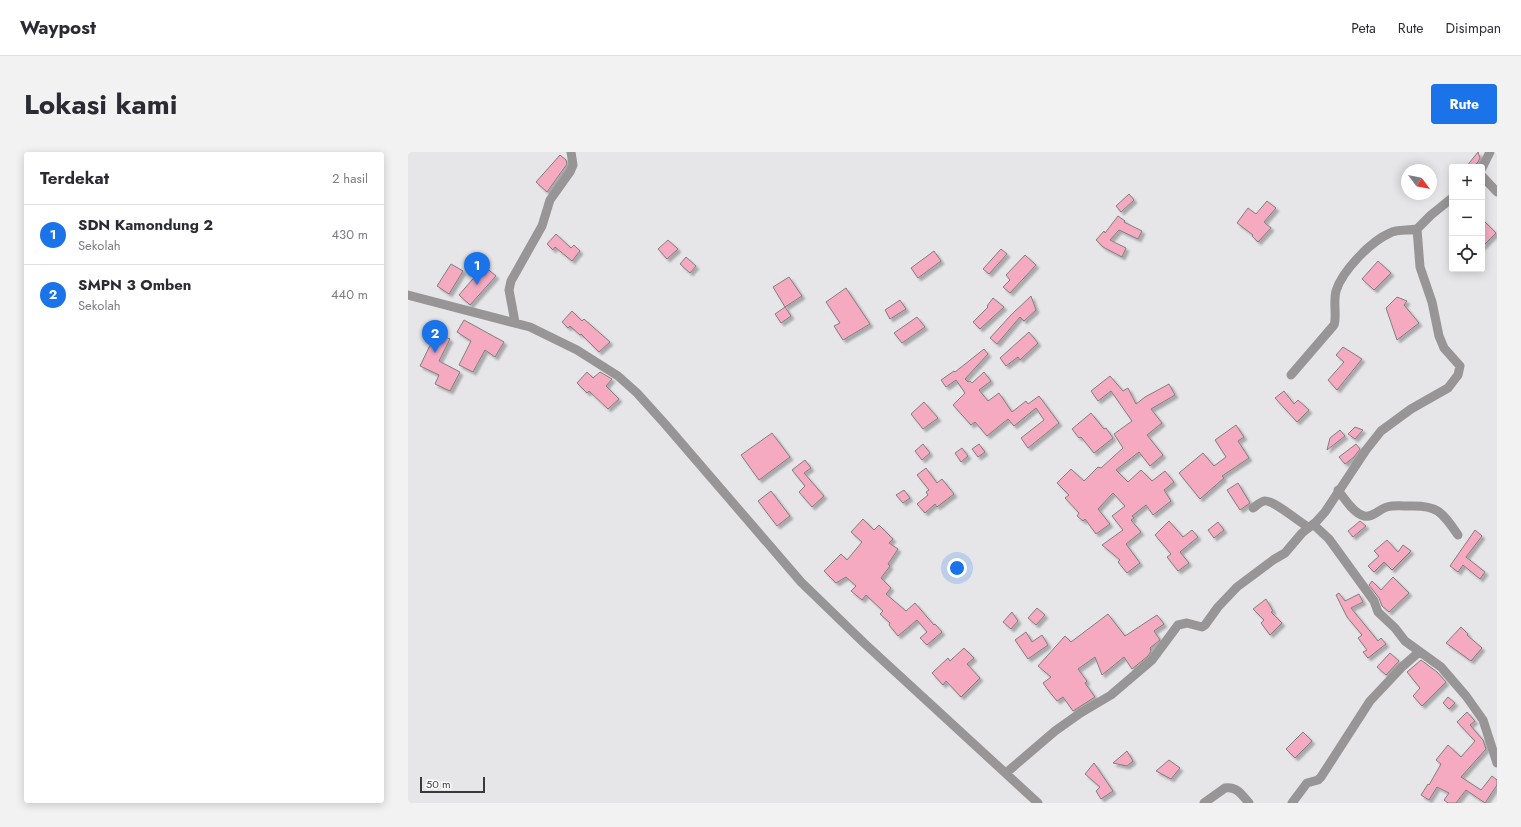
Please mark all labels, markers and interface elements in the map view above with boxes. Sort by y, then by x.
text: Waypost [20,14,96,41]
text: Peta [1351,18,1376,38]
text: Rute [1398,18,1424,38]
text: Disimpan [1446,18,1501,38]
text: Lokasi kami [24,84,177,125]
button: Rute [1431,84,1497,124]
north arrow [1401,164,1437,200]
map controls [1449,164,1485,272]
button: + [1449,164,1485,200]
text: Terdekat [40,166,109,190]
text: 2 hasil [332,169,368,188]
button: − [1449,200,1485,236]
text: SDN Kamondung 2 [78,214,213,236]
text: 1 [50,225,56,244]
text: 430 m [331,225,368,244]
text: Sekolah [78,236,121,255]
button: locate [1449,236,1485,272]
pin: 1 [464,252,490,285]
text: SMPN 3 Omben [78,274,191,296]
text: 2 [49,285,57,304]
text: 440 m [331,285,368,304]
text: Sekolah [78,296,121,315]
pin: 2 [422,320,448,353]
your location [947,558,967,578]
scale bar [420,775,485,794]
text: 50 m [426,776,451,792]

